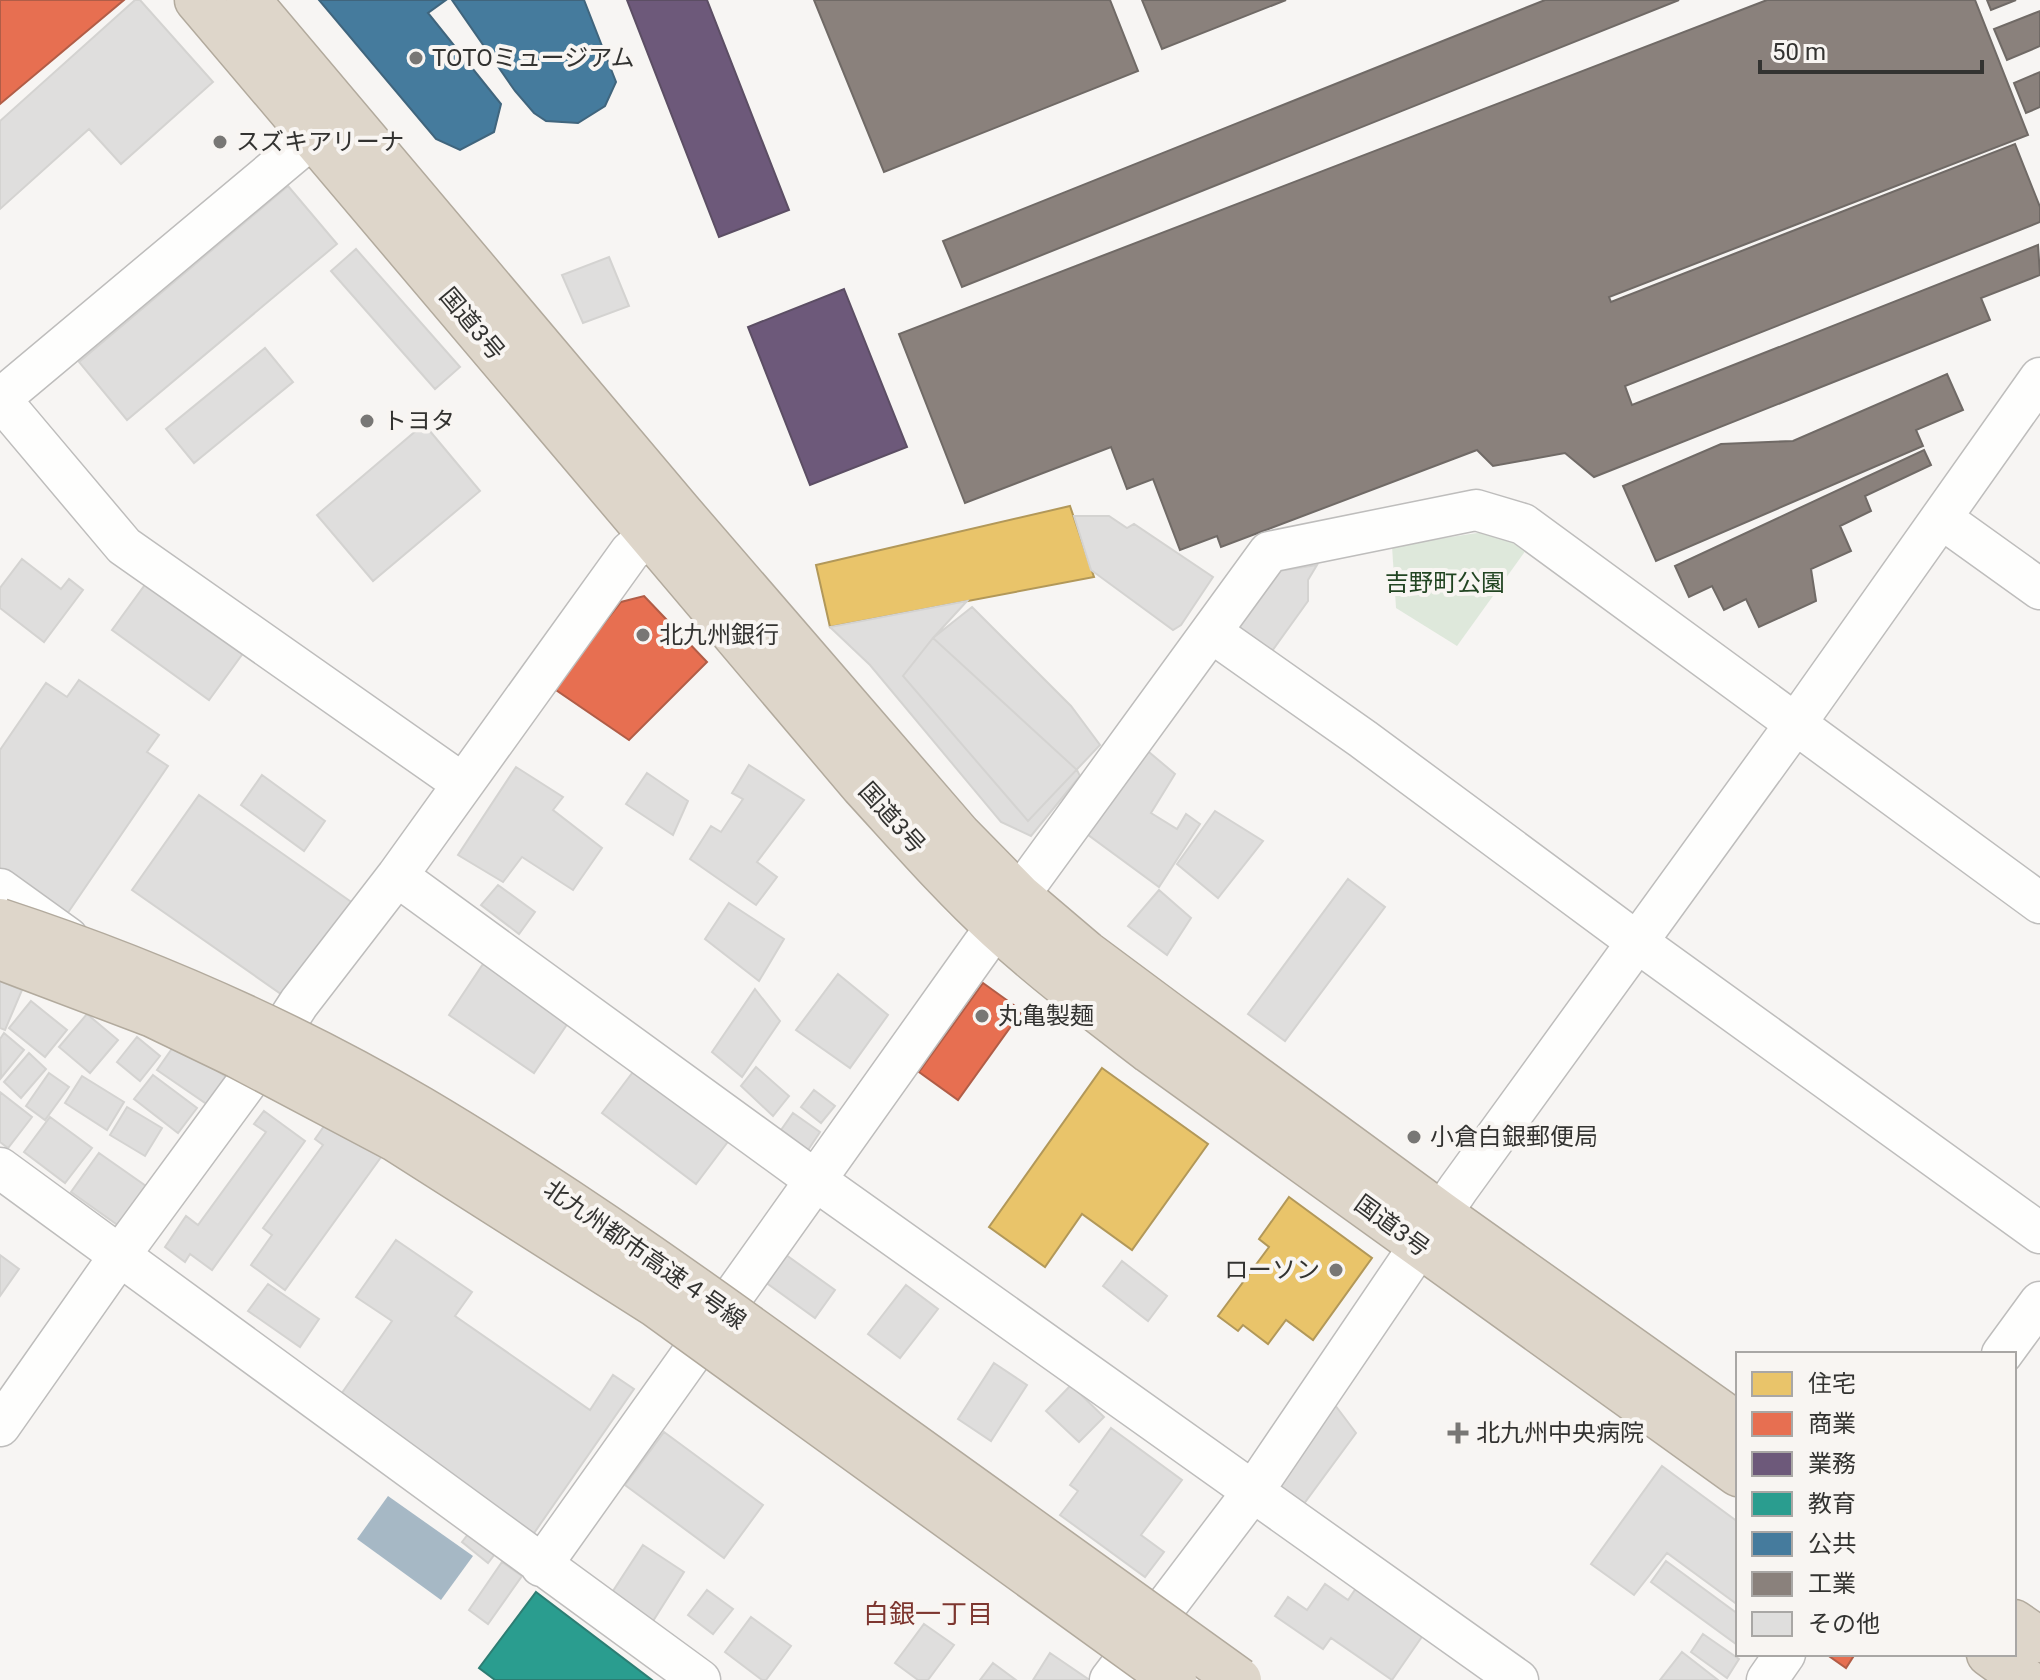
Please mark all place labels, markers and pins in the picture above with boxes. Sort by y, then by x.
place label: TOTOミュージアム [432,44,635,72]
marker: TOTOミュージアム [407,49,425,67]
place label: スズキアリーナ [236,128,404,156]
marker: スズキアリーナ [211,133,229,151]
place label: トヨタ [383,407,455,435]
marker: トヨタ [358,412,376,430]
place label: 北九州銀行 [659,621,779,649]
marker: 北九州銀行 [634,626,652,644]
place label: 丸亀製麺 [998,1002,1094,1030]
marker: 丸亀製麺 [973,1007,991,1025]
place label: 小倉白銀郵便局 [1430,1123,1598,1151]
marker: 小倉白銀郵便局 [1405,1128,1423,1146]
place label: ローソン [1224,1256,1320,1284]
marker: ローソン [1327,1261,1345,1279]
place label: 北九州中央病院 [1476,1419,1644,1447]
marker: 北九州中央病院 [1447,1422,1469,1444]

